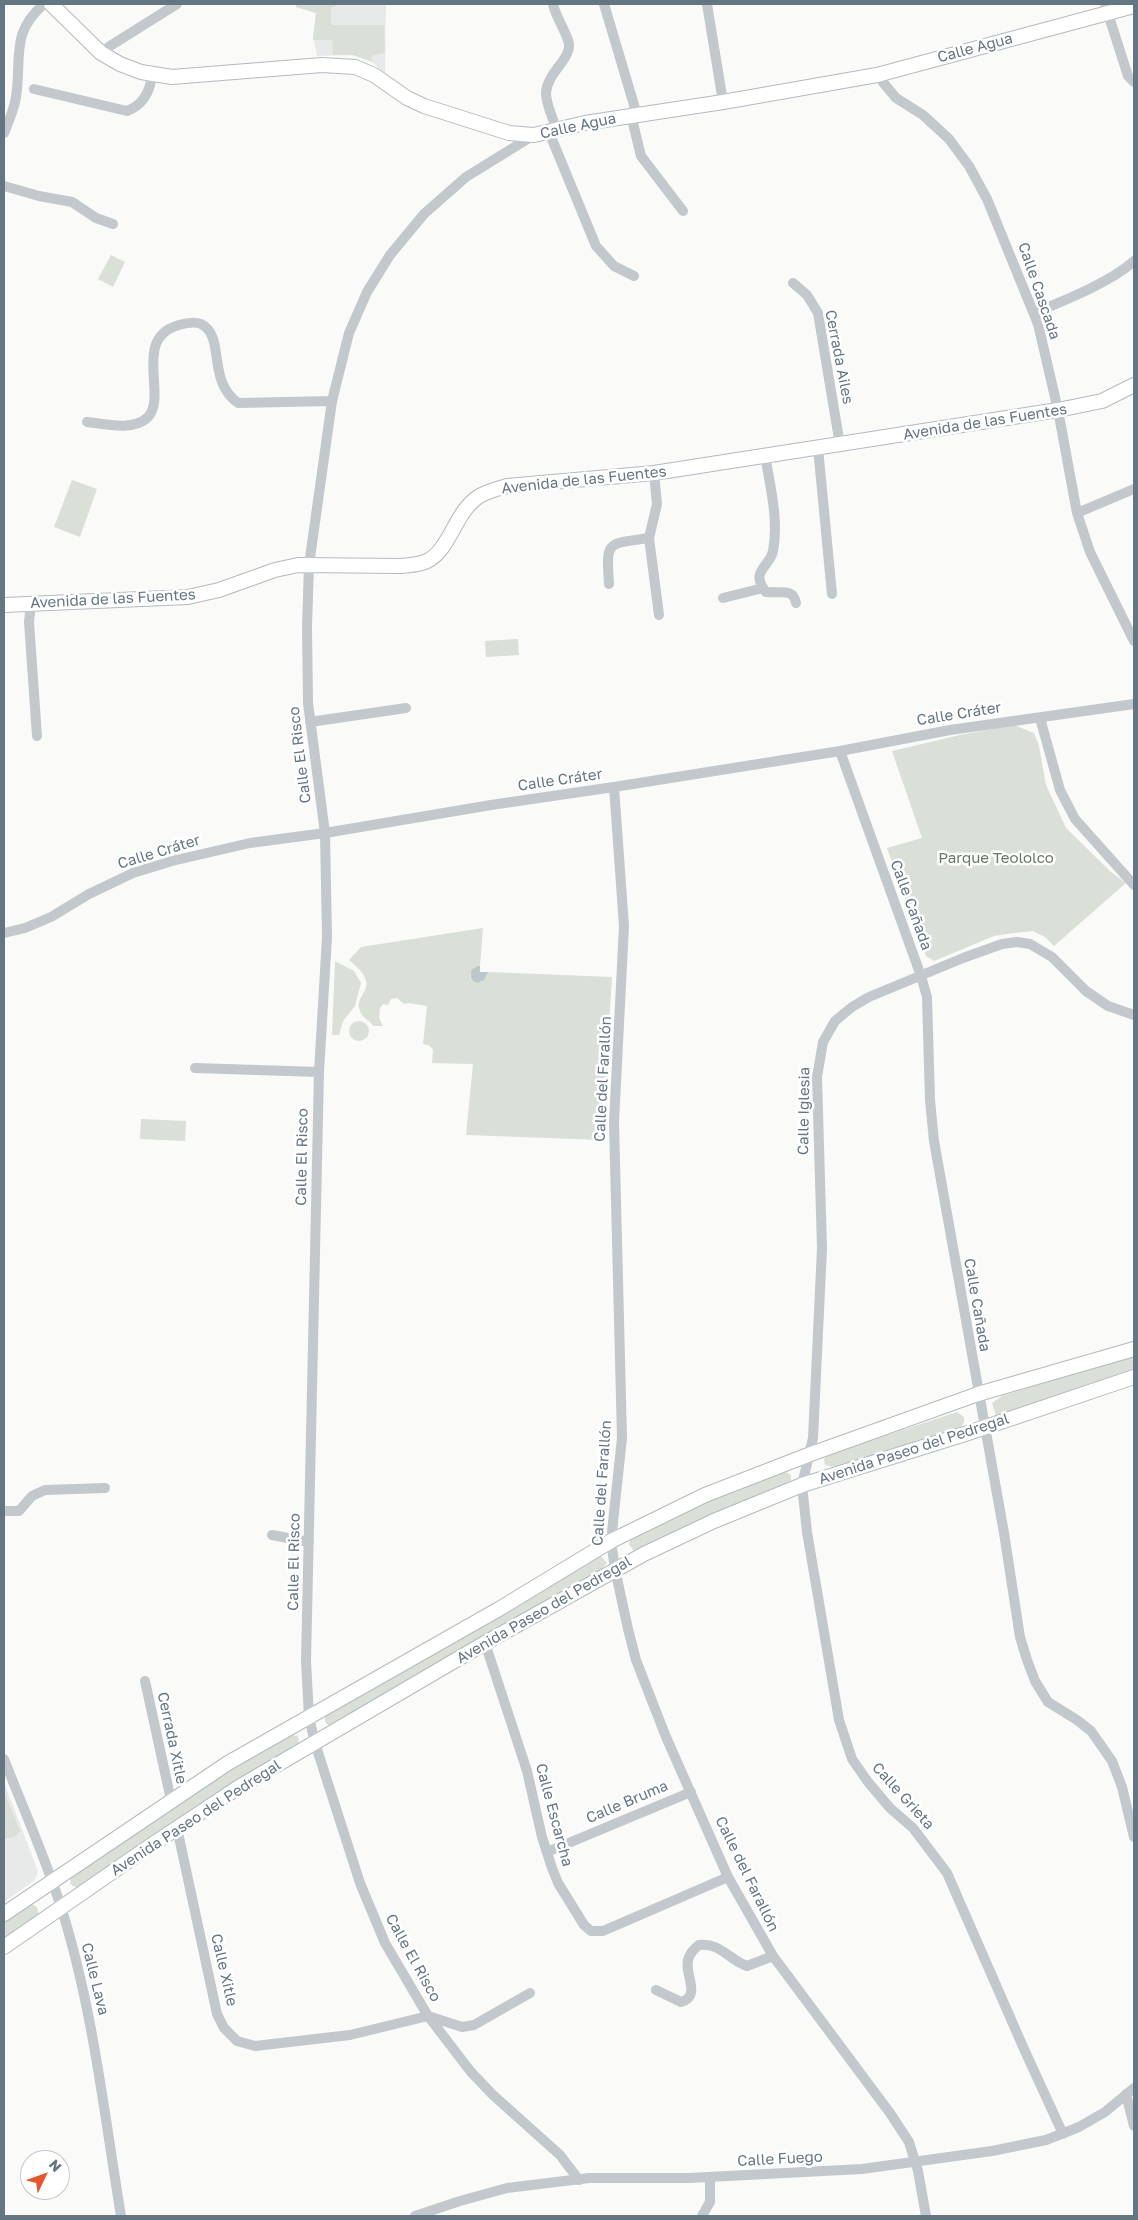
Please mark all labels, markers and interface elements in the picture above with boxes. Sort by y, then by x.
street label: Calle Agua [935,29,1015,67]
street label: Calle Agua [538,109,618,143]
street label: Calle Cascada [1014,240,1064,342]
street label: Cerrada Ailes [821,308,857,406]
street label: Avenida de las Fuentes [902,400,1068,444]
street label: Avenida de las Fuentes [501,462,667,498]
street label: Avenida de las Fuentes [30,586,196,612]
street label: Calle Cráter [915,698,1003,730]
street label: Calle El Risco [285,705,315,805]
street label: Calle Cráter [516,765,604,795]
street label: Calle Cráter [116,831,202,873]
park label: Parque Teololco [938,849,1054,867]
street label: Calle Cañada [886,857,936,953]
street label: Calle del Farallón [591,1016,615,1142]
street label: Calle Iglesia [794,1067,814,1155]
street label: Calle El Risco [292,1108,312,1206]
street label: Calle Cañada [960,1257,994,1353]
street label: Avenida Paseo del Pedregal [817,1410,1011,1488]
street label: Calle del Farallón [589,1420,615,1546]
street label: Calle El Risco [284,1513,304,1611]
street label: Avenida Paseo del Pedregal [453,1552,635,1668]
street label: Cerrada Xitle [153,1690,191,1786]
street label: Avenida Paseo del Pedregal [108,1756,284,1880]
street label: Calle Grieta [868,1759,938,1833]
street label: Calle Escarcha [532,1762,576,1868]
street label: Calle Bruma [583,1777,671,1827]
street label: Calle del Farallón [711,1813,783,1935]
street label: Calle El Risco [381,1911,445,2005]
street label: Calle Xitle [207,1932,241,2008]
street label: Calle Lava [77,1941,113,2017]
street label: Calle Fuego [737,2148,823,2170]
north arrow [20,2150,70,2200]
text: N [46,2156,66,2175]

